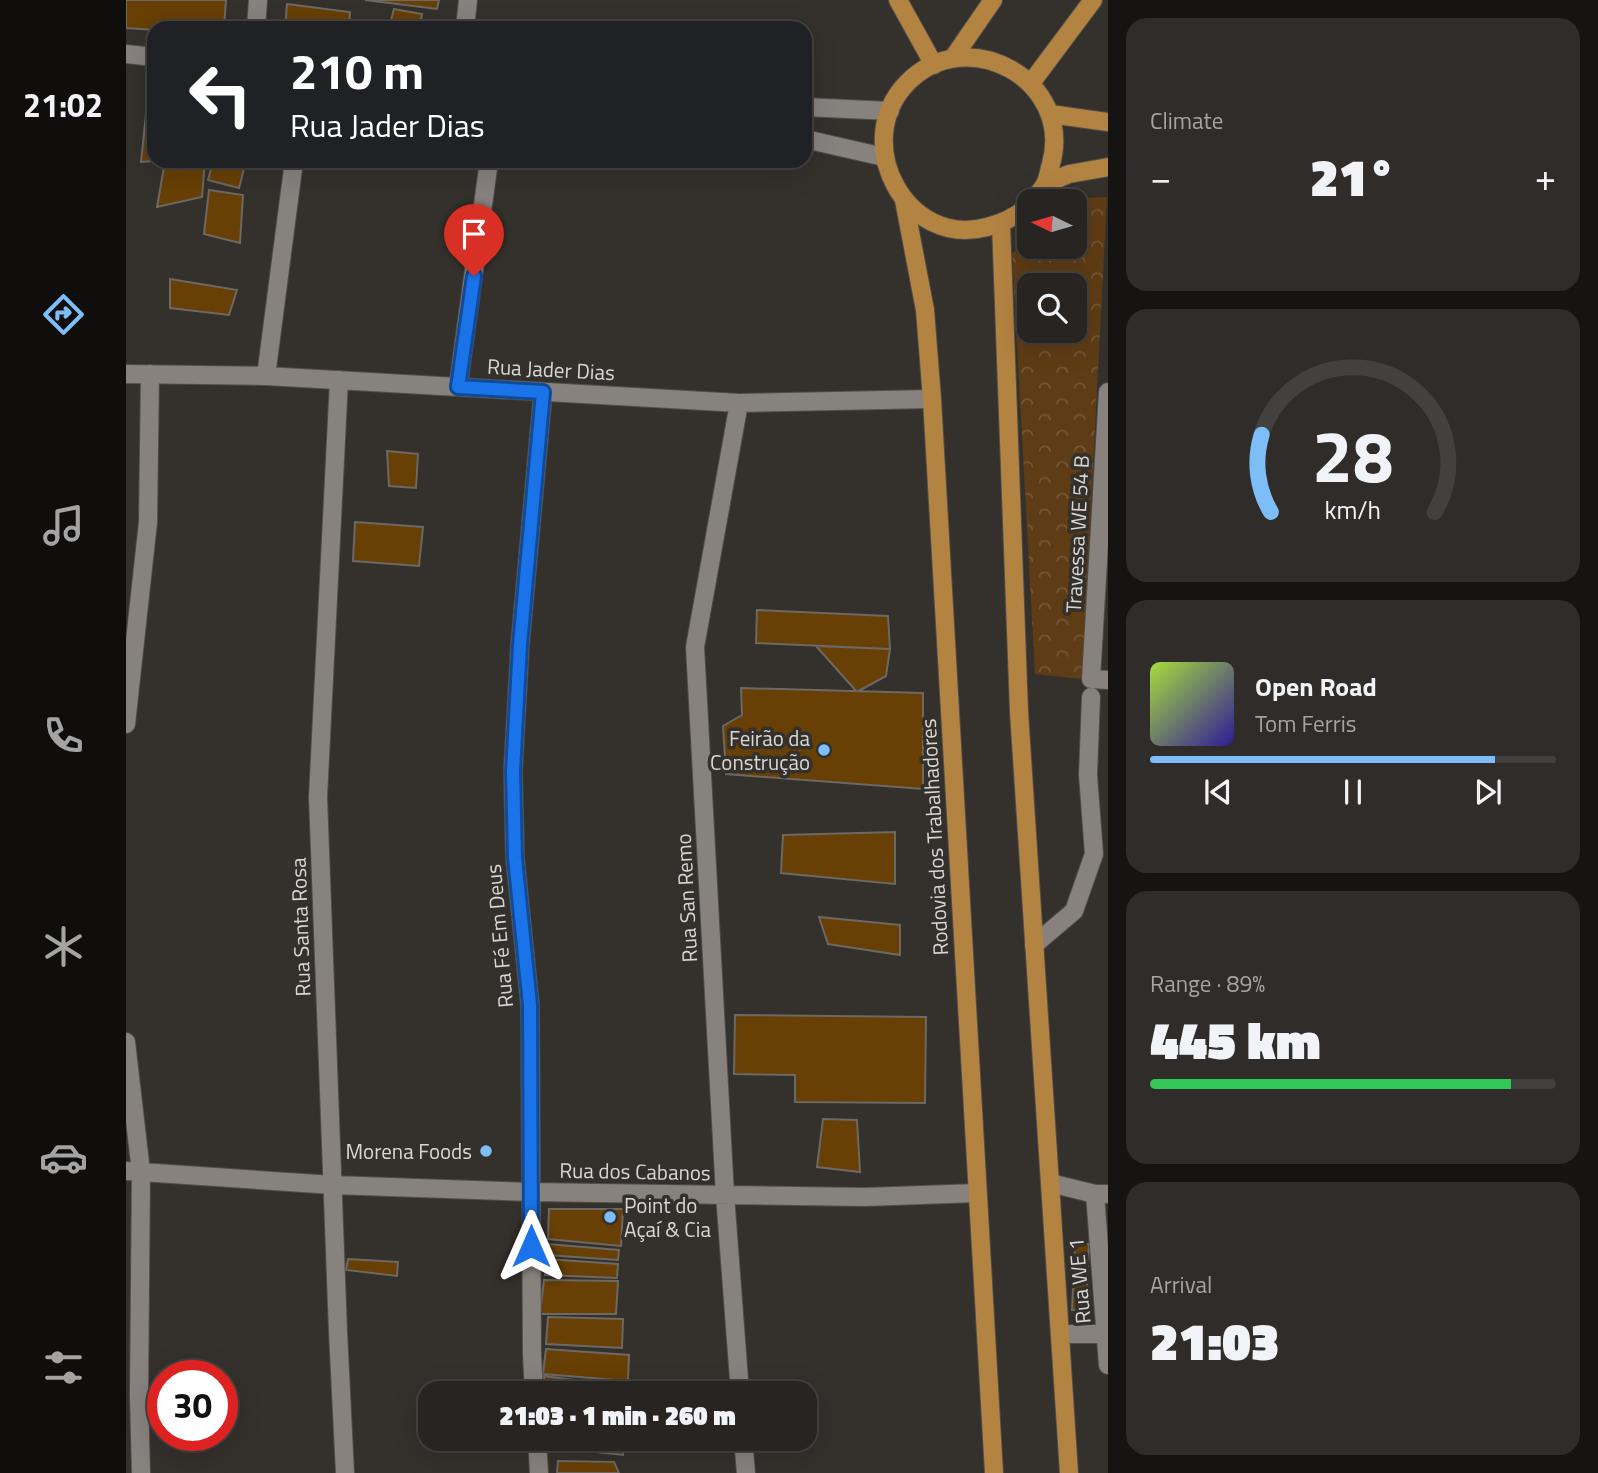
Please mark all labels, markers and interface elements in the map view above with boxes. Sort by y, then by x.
text: 210 m [290,33,424,108]
icon: left [175,49,266,140]
text: 21:02 [23,81,103,129]
text: Rua Jader Dias [290,101,485,149]
text: Climate [1150,103,1223,138]
text: 21° [1310,137,1396,216]
text: − [1150,148,1171,206]
text: + [1535,148,1556,206]
north arrow [1017,189,1087,259]
map controls [1017,189,1087,343]
pin [444,204,504,276]
icon: arrive [455,215,493,253]
button: search [1017,273,1087,343]
icon: directions [39,290,88,339]
street label: Rua Jader Dias [486,350,616,388]
text: 28 [1312,400,1394,510]
street label: Travessa WE 54 B [1057,454,1097,614]
text: km/h [1325,490,1381,528]
icon: music [39,501,88,550]
text: Open Road [1255,667,1377,706]
text: Tom Ferris [1255,706,1356,741]
icon: phone [39,711,88,760]
street label: Rodovia dos Trabalhadores [912,718,956,956]
place label: Feirão da Construção [710,722,810,778]
marker: Feirão da Construção [816,742,832,758]
icon: previous [1199,773,1237,811]
icon: pause [1334,773,1372,811]
icon: next [1469,773,1507,811]
street label: Rua San Remo [667,833,705,963]
street label: Rua Santa Rosa [282,857,318,997]
street label: Rua Fé Em Deus [477,863,521,1009]
icon: climate [39,922,88,971]
text: Range · 89% [1150,966,1265,1001]
text: 445 km [1150,1000,1321,1079]
icon: car [39,1133,88,1182]
place label: Morena Foods [346,1135,472,1167]
marker: Morena Foods [478,1143,494,1159]
street label: Rua dos Cabanos [559,1154,711,1188]
place label: Point do Açaí & Cia [624,1189,711,1245]
position arrow [494,1209,568,1283]
marker: Point do Açaí & Cia [602,1209,618,1225]
street label: Rua WE 1 [1059,1237,1099,1325]
text: Arrival [1150,1267,1212,1302]
text: 21:03 [1150,1301,1279,1380]
icon: filters [39,1343,88,1392]
speed limit sign: 30 [147,1360,238,1451]
text: 21:03 · 1 min · 260 m [499,1396,736,1435]

